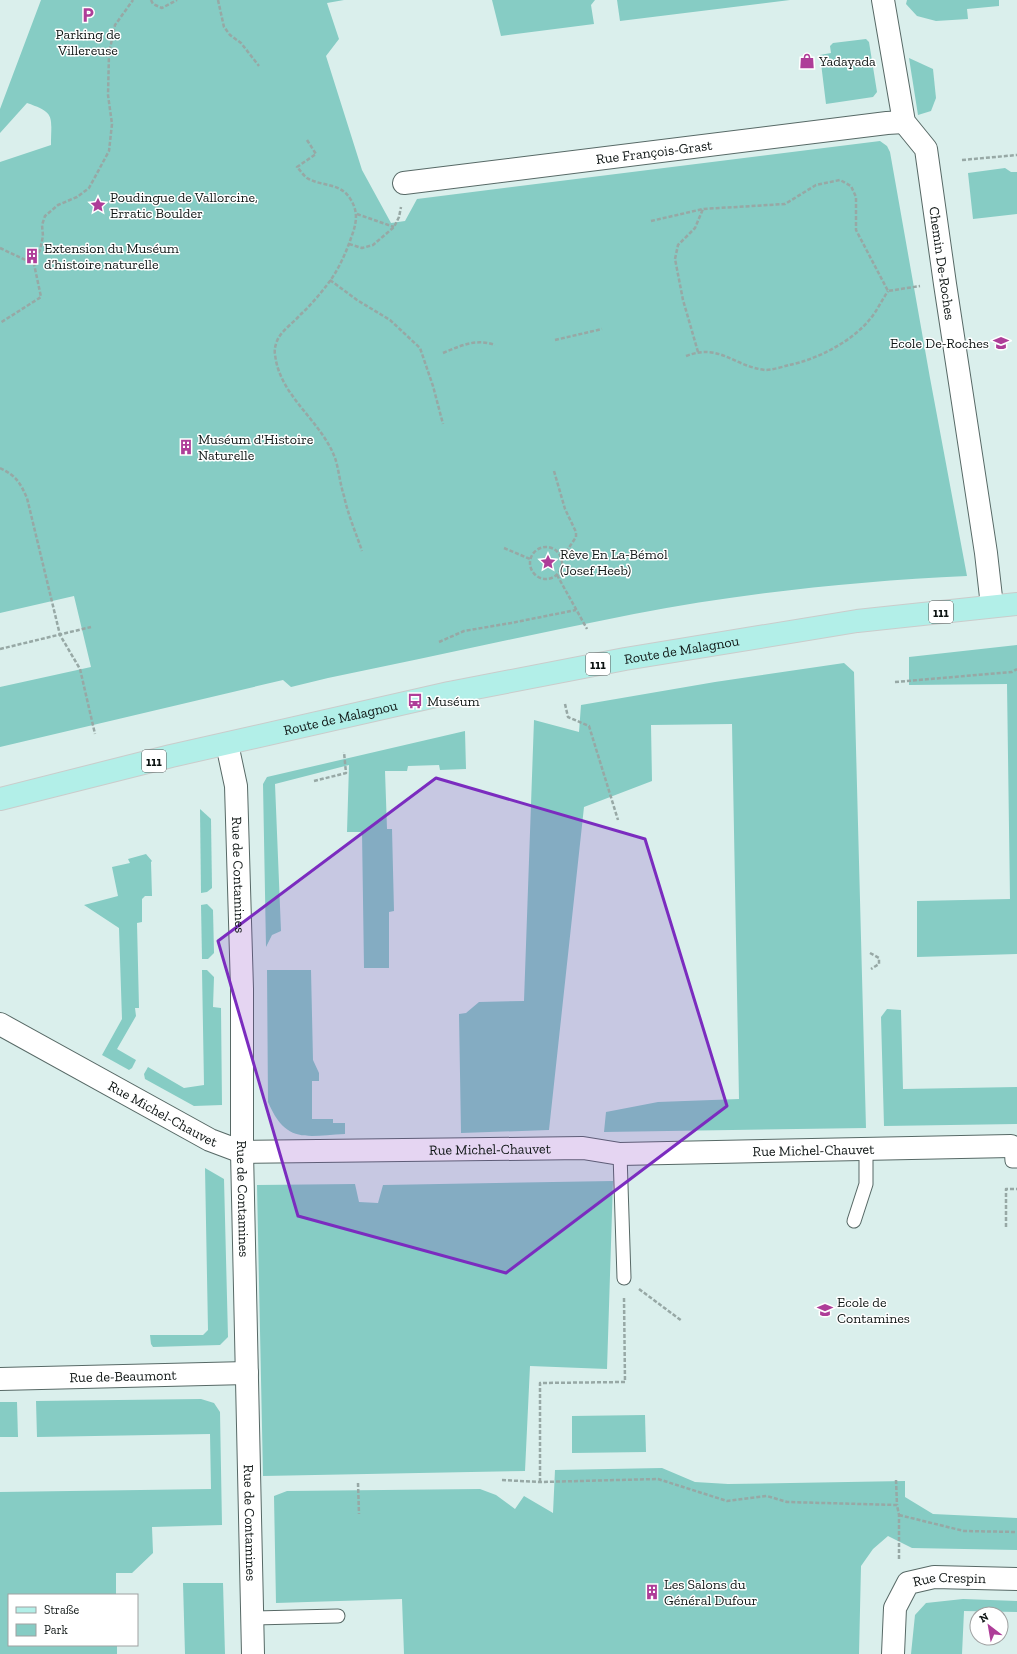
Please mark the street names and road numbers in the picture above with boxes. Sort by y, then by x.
street label: Rue François-Grast [595,137,714,168]
street label: Chemin De-Roches [925,205,958,321]
road number: 111 [929,601,953,623]
street label: Route de Malagnou [623,632,741,668]
road number: 111 [586,653,610,675]
street label: Route de Malagnou [282,697,399,739]
road number: 111 [142,750,166,772]
street label: Rue de Contamines [228,816,248,934]
street label: Rue Michel-Chauvet [105,1077,220,1151]
street label: Rue Michel-Chauvet [429,1140,552,1159]
street label: Rue de Contamines [233,1141,252,1258]
street label: Rue Michel-Chauvet [752,1141,875,1160]
street label: Rue de-Beaumont [69,1367,178,1386]
street label: Rue de Contamines [240,1464,259,1581]
street label: Rue Crespin [911,1569,986,1591]

